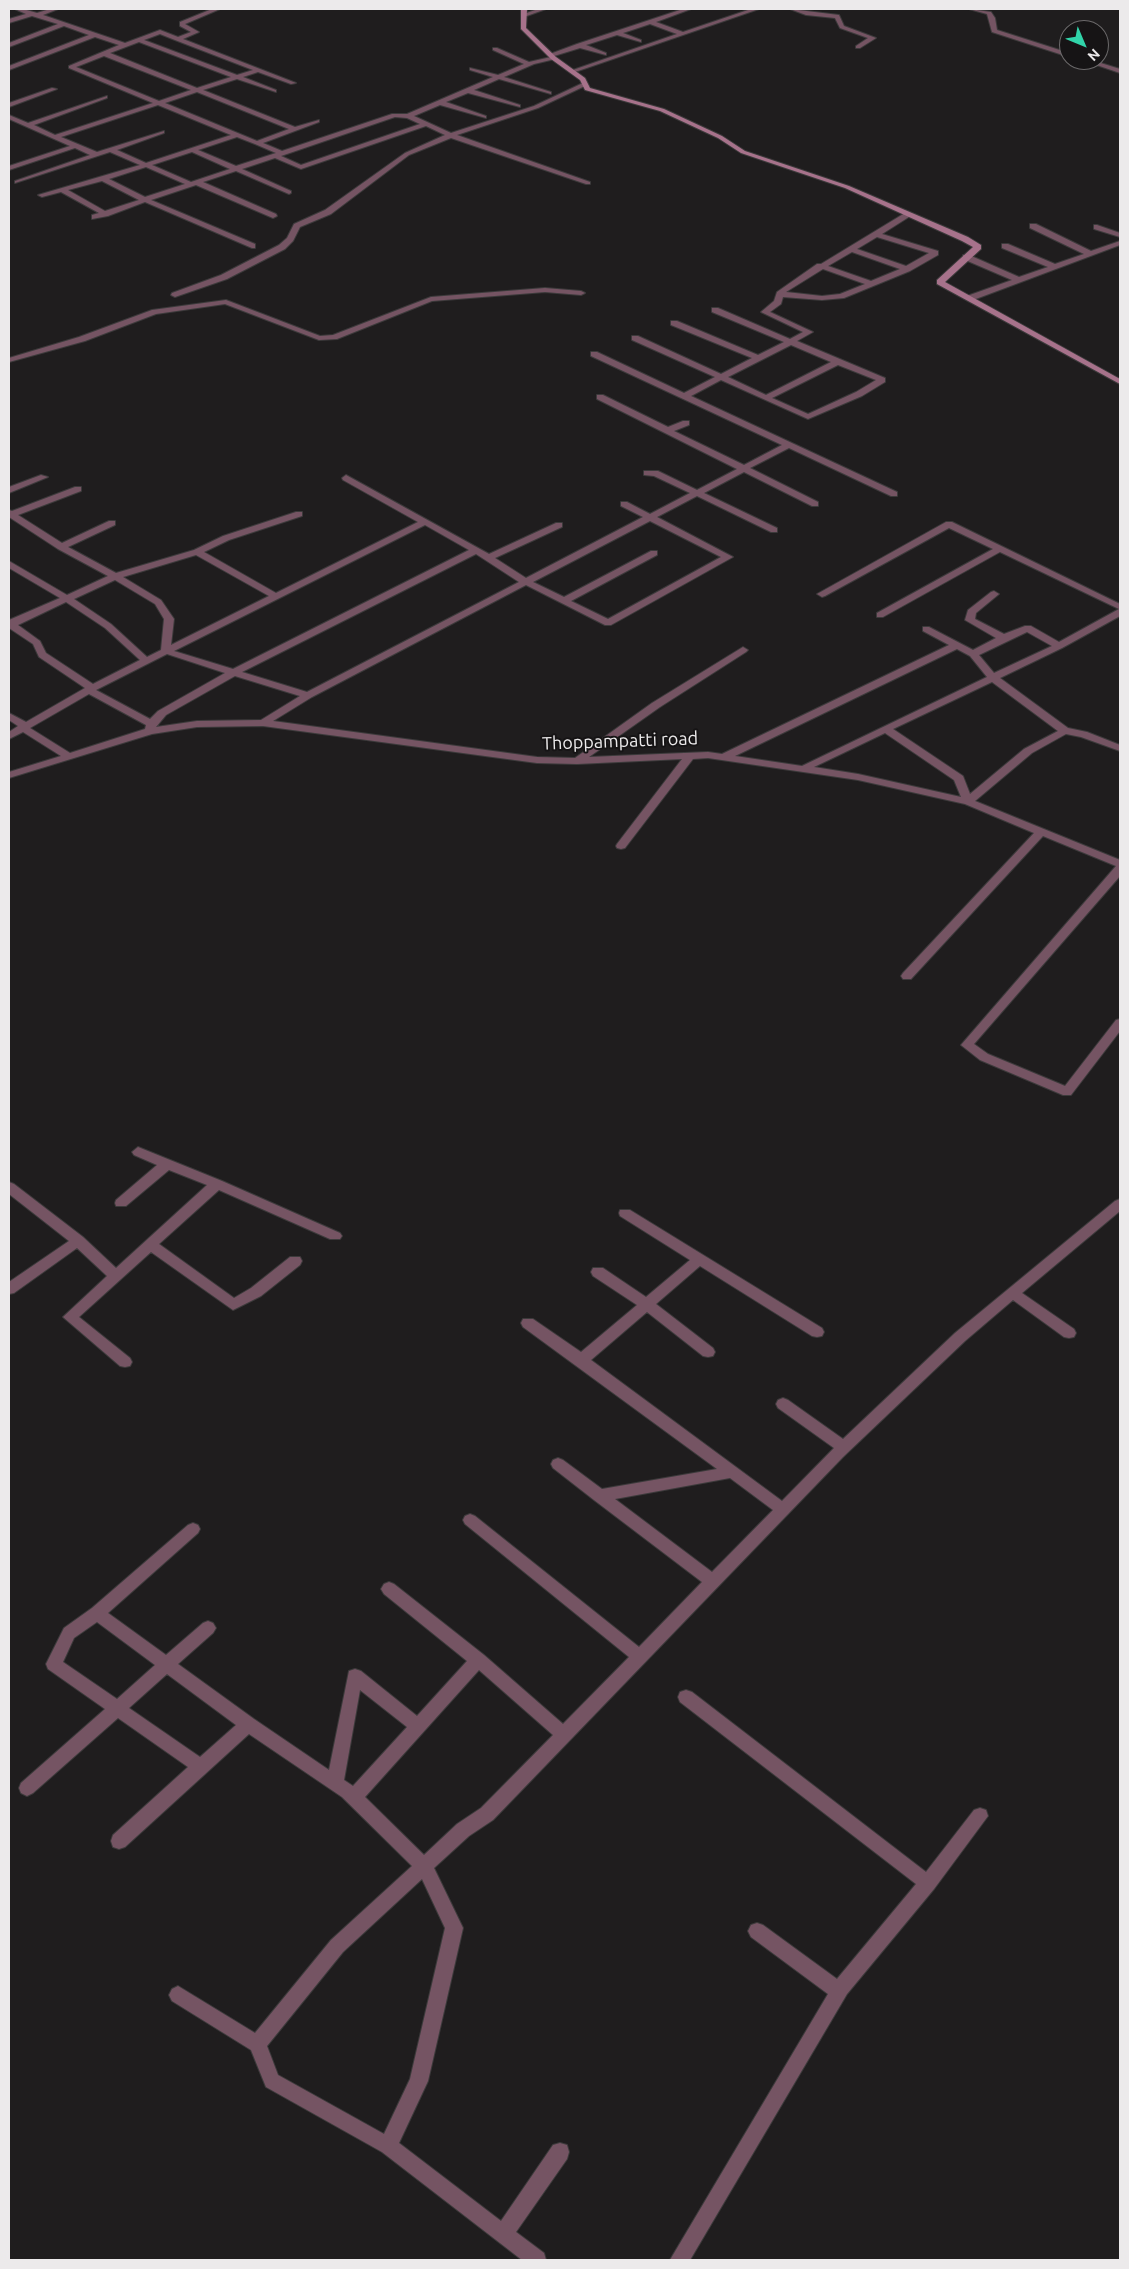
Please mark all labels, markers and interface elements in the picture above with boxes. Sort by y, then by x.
north arrow [1059,20,1109,70]
text: N [1085,46,1103,64]
street label: Thoppampatti road [542,727,698,755]

